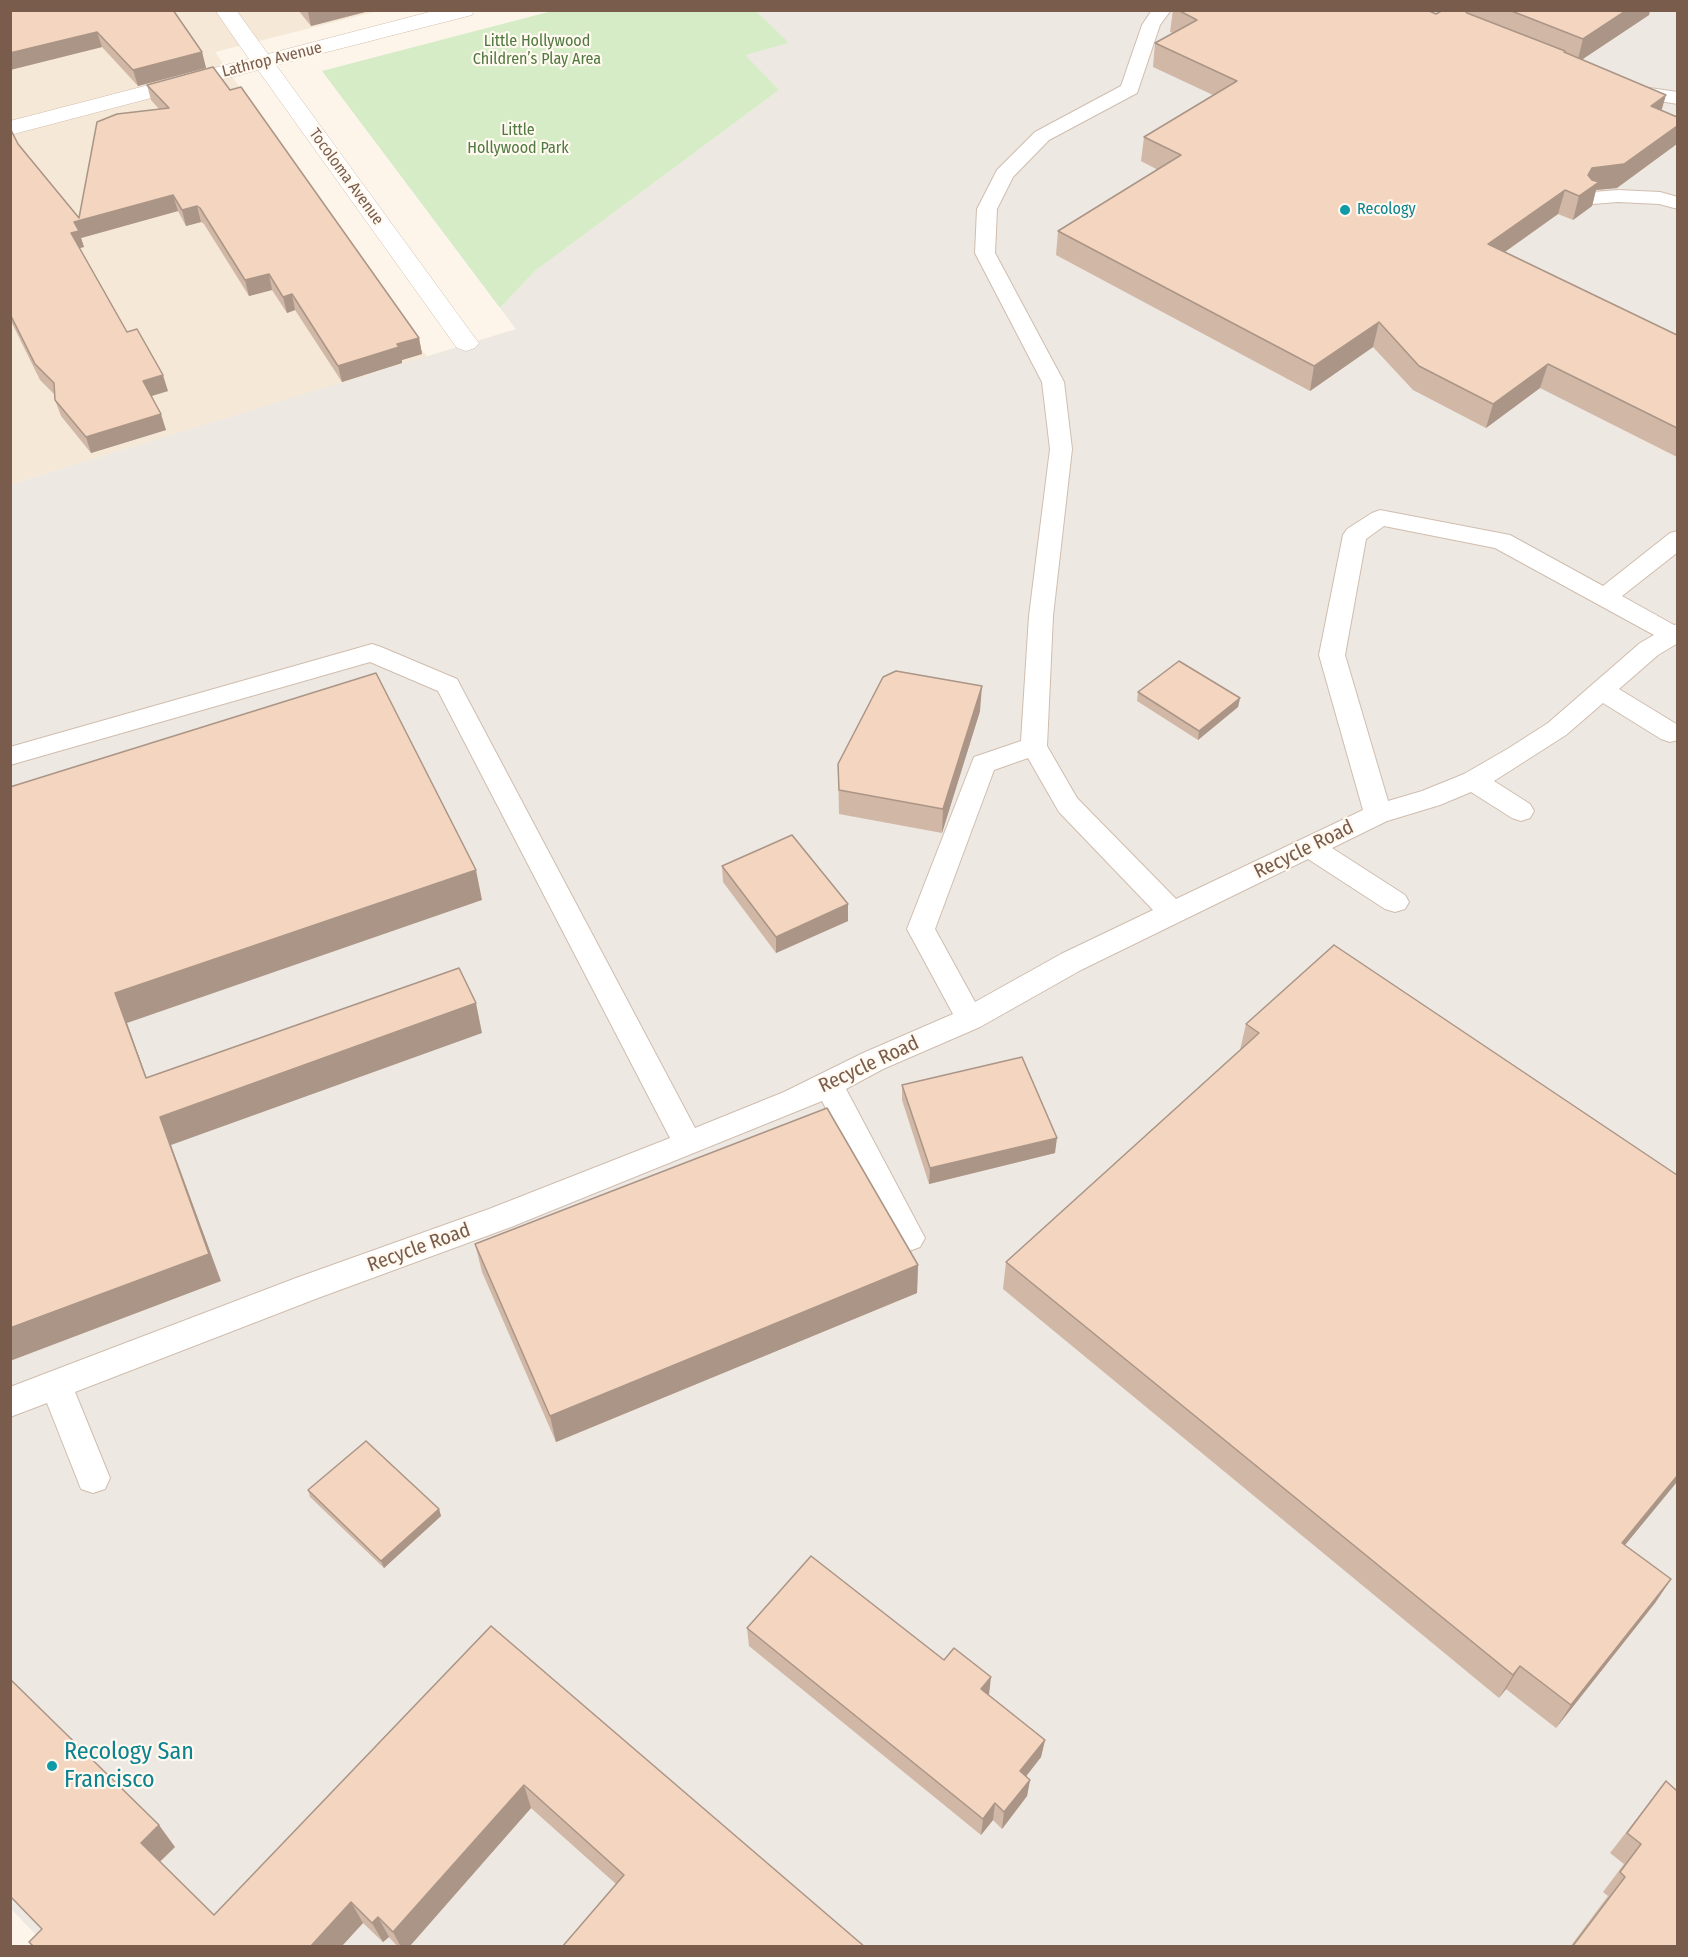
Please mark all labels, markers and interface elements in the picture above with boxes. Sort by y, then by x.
park label: Little Hollywood Children’s Play Area [473,32,601,70]
street label: Lathrop Avenue [220,38,324,82]
park label: Little Hollywood Park [467,121,569,159]
street label: Tocoloma Avenue [305,125,387,229]
place label: Recology [1357,200,1416,220]
marker: Recology [1338,203,1352,217]
street label: Recycle Road [1250,816,1358,884]
street label: Recycle Road [815,1031,923,1099]
street label: Recycle Road [364,1218,474,1278]
place label: Recology San Francisco [64,1738,194,1794]
marker: Recology San Francisco [45,1759,59,1773]

